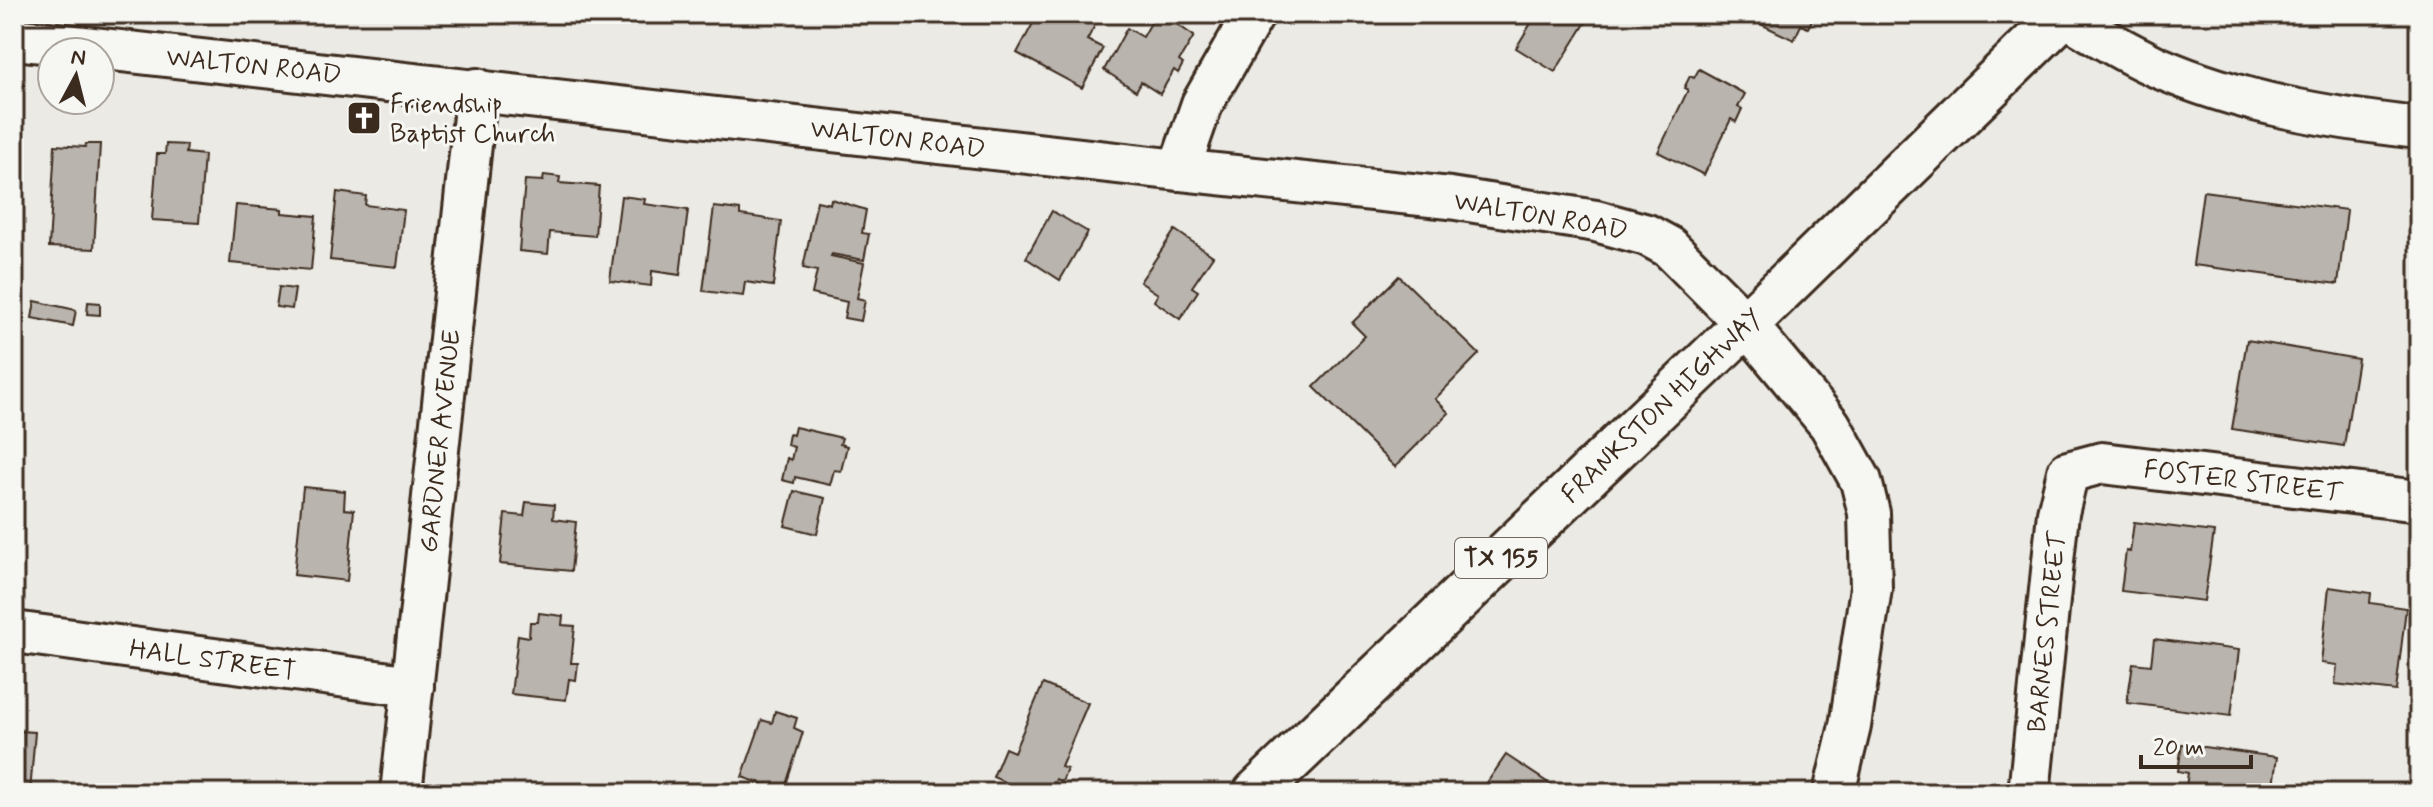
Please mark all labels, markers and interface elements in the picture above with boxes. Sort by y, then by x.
north arrow [36,36,116,116]
street label: WALTON ROAD [164,41,343,93]
text: N [69,43,87,73]
place label: Friendship Baptist Church [390,88,555,152]
church icon: Friendship Baptist Church [345,99,383,137]
street label: WALTON ROAD [808,112,987,168]
street label: WALTON ROAD [1451,185,1630,249]
street label: FRANKSTON HIGHWAY [1555,302,1770,511]
street label: GARDNER AVENUE [412,328,470,555]
street label: FOSTER STREET [2142,453,2345,511]
street label: BARNES STREET [2021,529,2076,734]
road number: TX 155 [1455,538,1547,578]
street label: HALL STREET [127,632,298,690]
scale bar [2141,719,2251,769]
text: 20 m [2153,733,2204,764]

